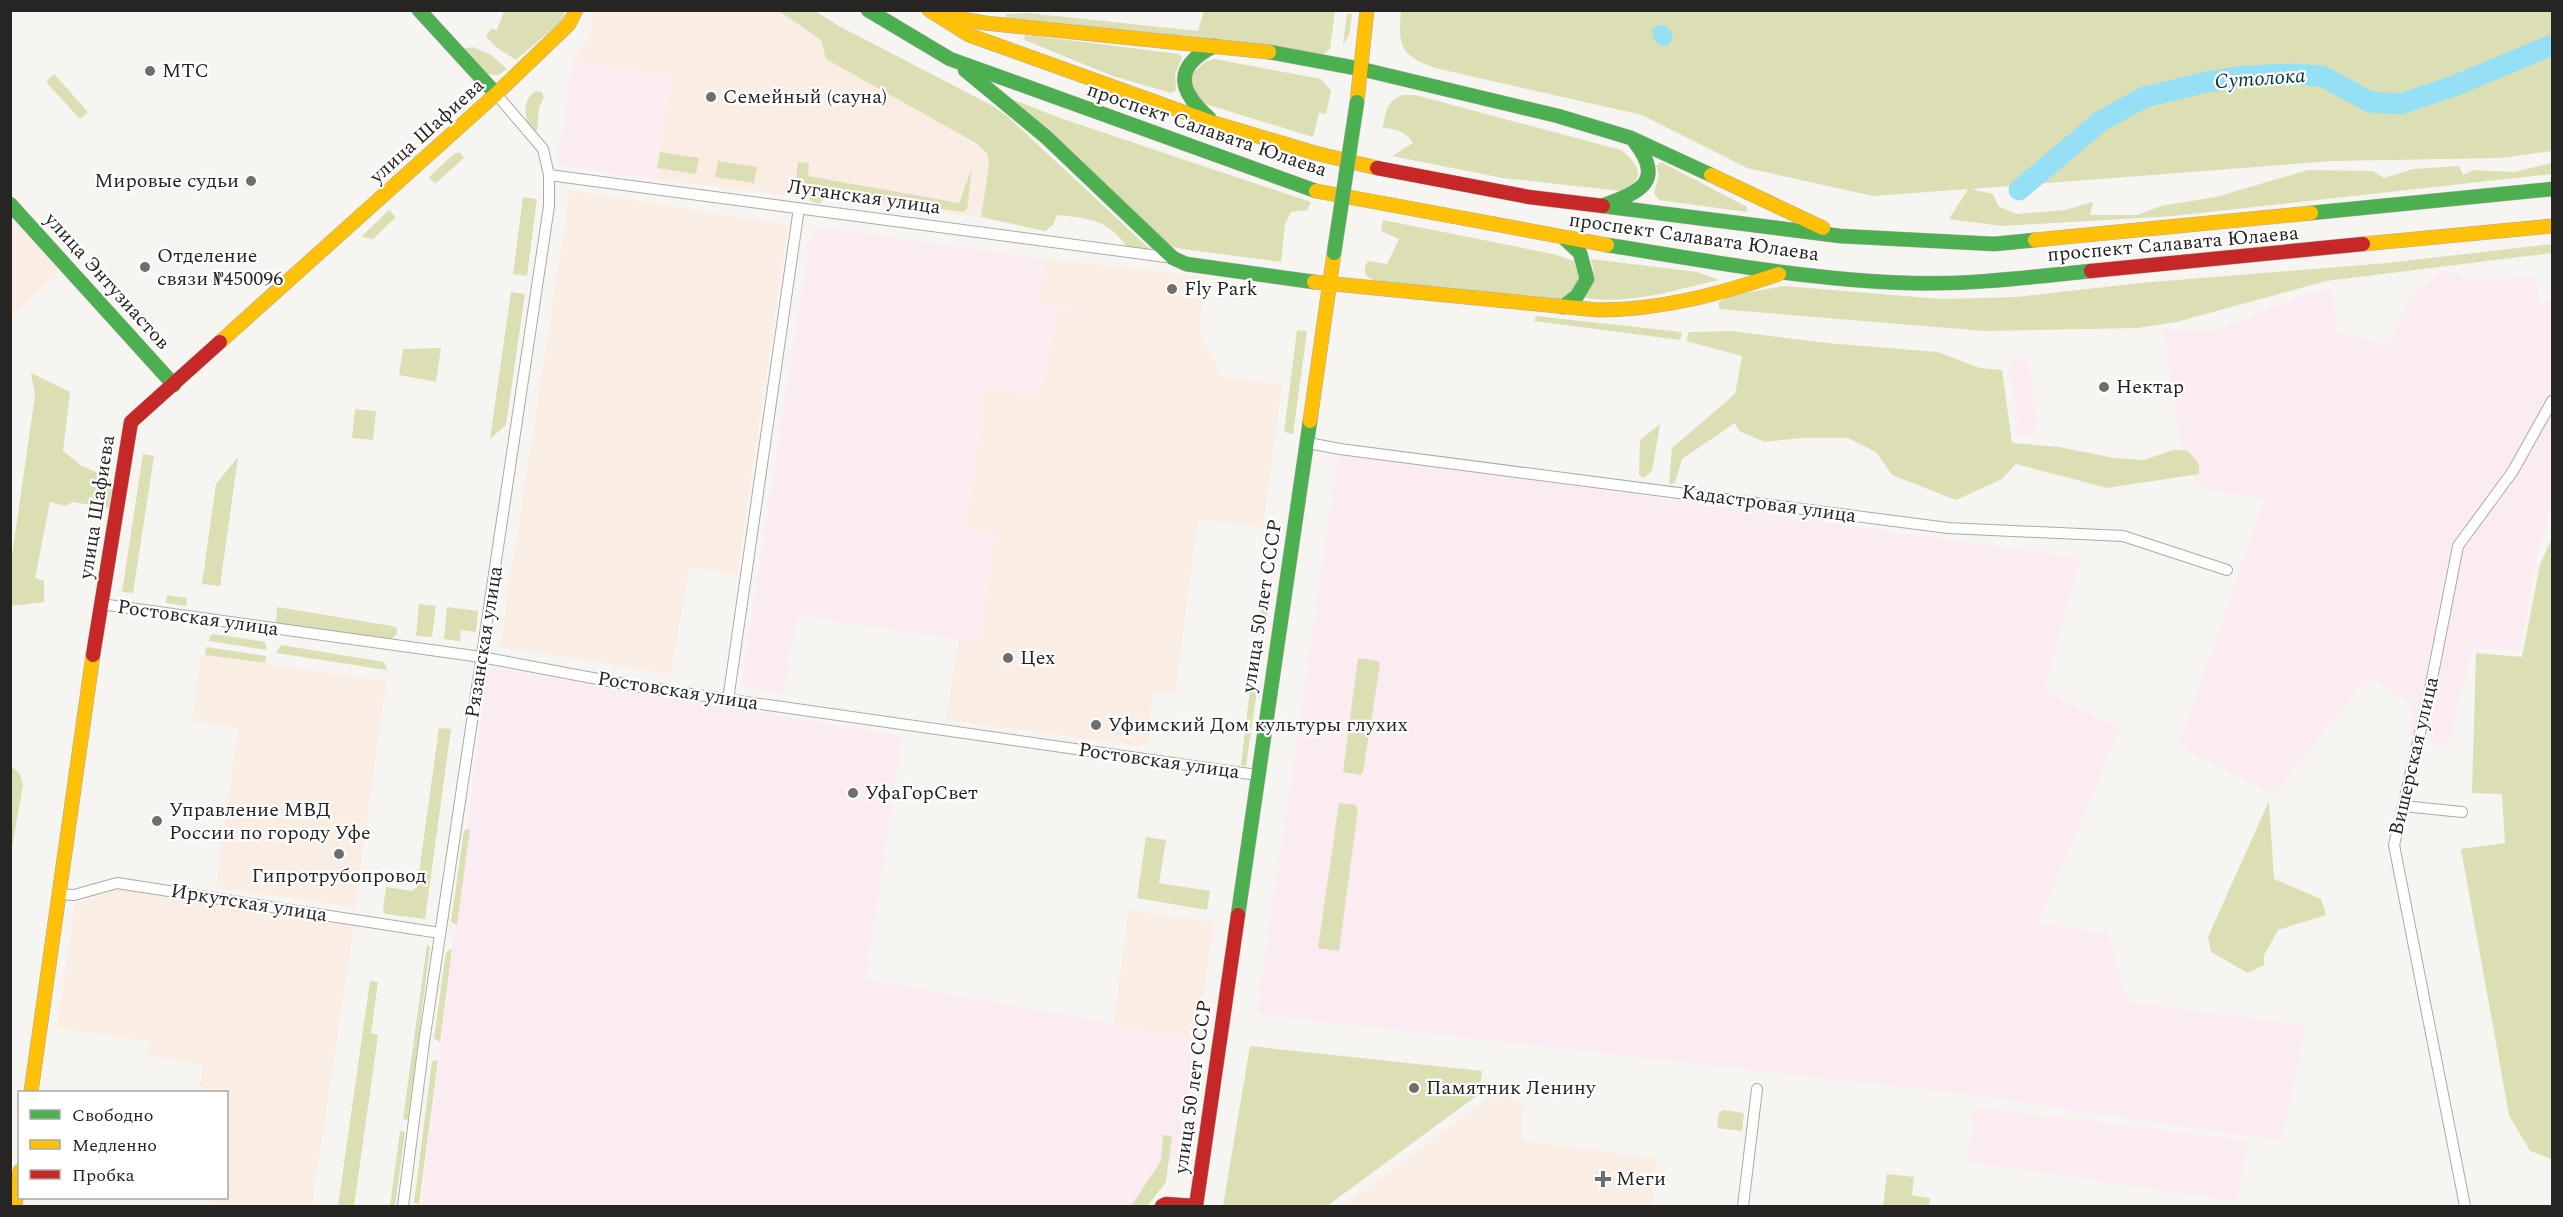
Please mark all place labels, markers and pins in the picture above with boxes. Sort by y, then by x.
place label: МТС [162,56,209,86]
marker: МТС [143,64,157,78]
place label: Семейный (сауна) [723,82,887,112]
marker: Семейный (сауна) [704,90,718,104]
place label: Мировые судьи [94,166,239,196]
marker: Мировые судьи [244,174,258,188]
place label: Отделение связи №450096 [157,241,283,294]
marker: Отделение связи №450096 [138,260,152,274]
place label: Fly Park [1184,274,1258,304]
marker: Fly Park [1165,282,1179,296]
place label: Нектар [2116,372,2184,402]
marker: Нектар [2097,380,2111,394]
place label: Цех [1020,643,1055,673]
marker: Цех [1001,651,1015,665]
place label: Уфимский Дом культуры глухих [1108,710,1408,740]
marker: Уфимский Дом культуры глухих [1089,718,1103,732]
place label: УфаГорСвет [865,778,978,808]
marker: УфаГорСвет [846,786,860,800]
place label: Управление МВД России по городу Уфе [169,795,371,848]
marker: Управление МВД России по городу Уфе [150,814,164,828]
marker: Гипротрубопровод [332,847,346,861]
place label: Гипротрубопровод [252,861,426,891]
place label: Памятник Ленину [1426,1073,1597,1103]
marker: Памятник Ленину [1407,1081,1421,1095]
place label: Меги [1616,1164,1666,1194]
marker: Меги [1594,1170,1612,1188]

